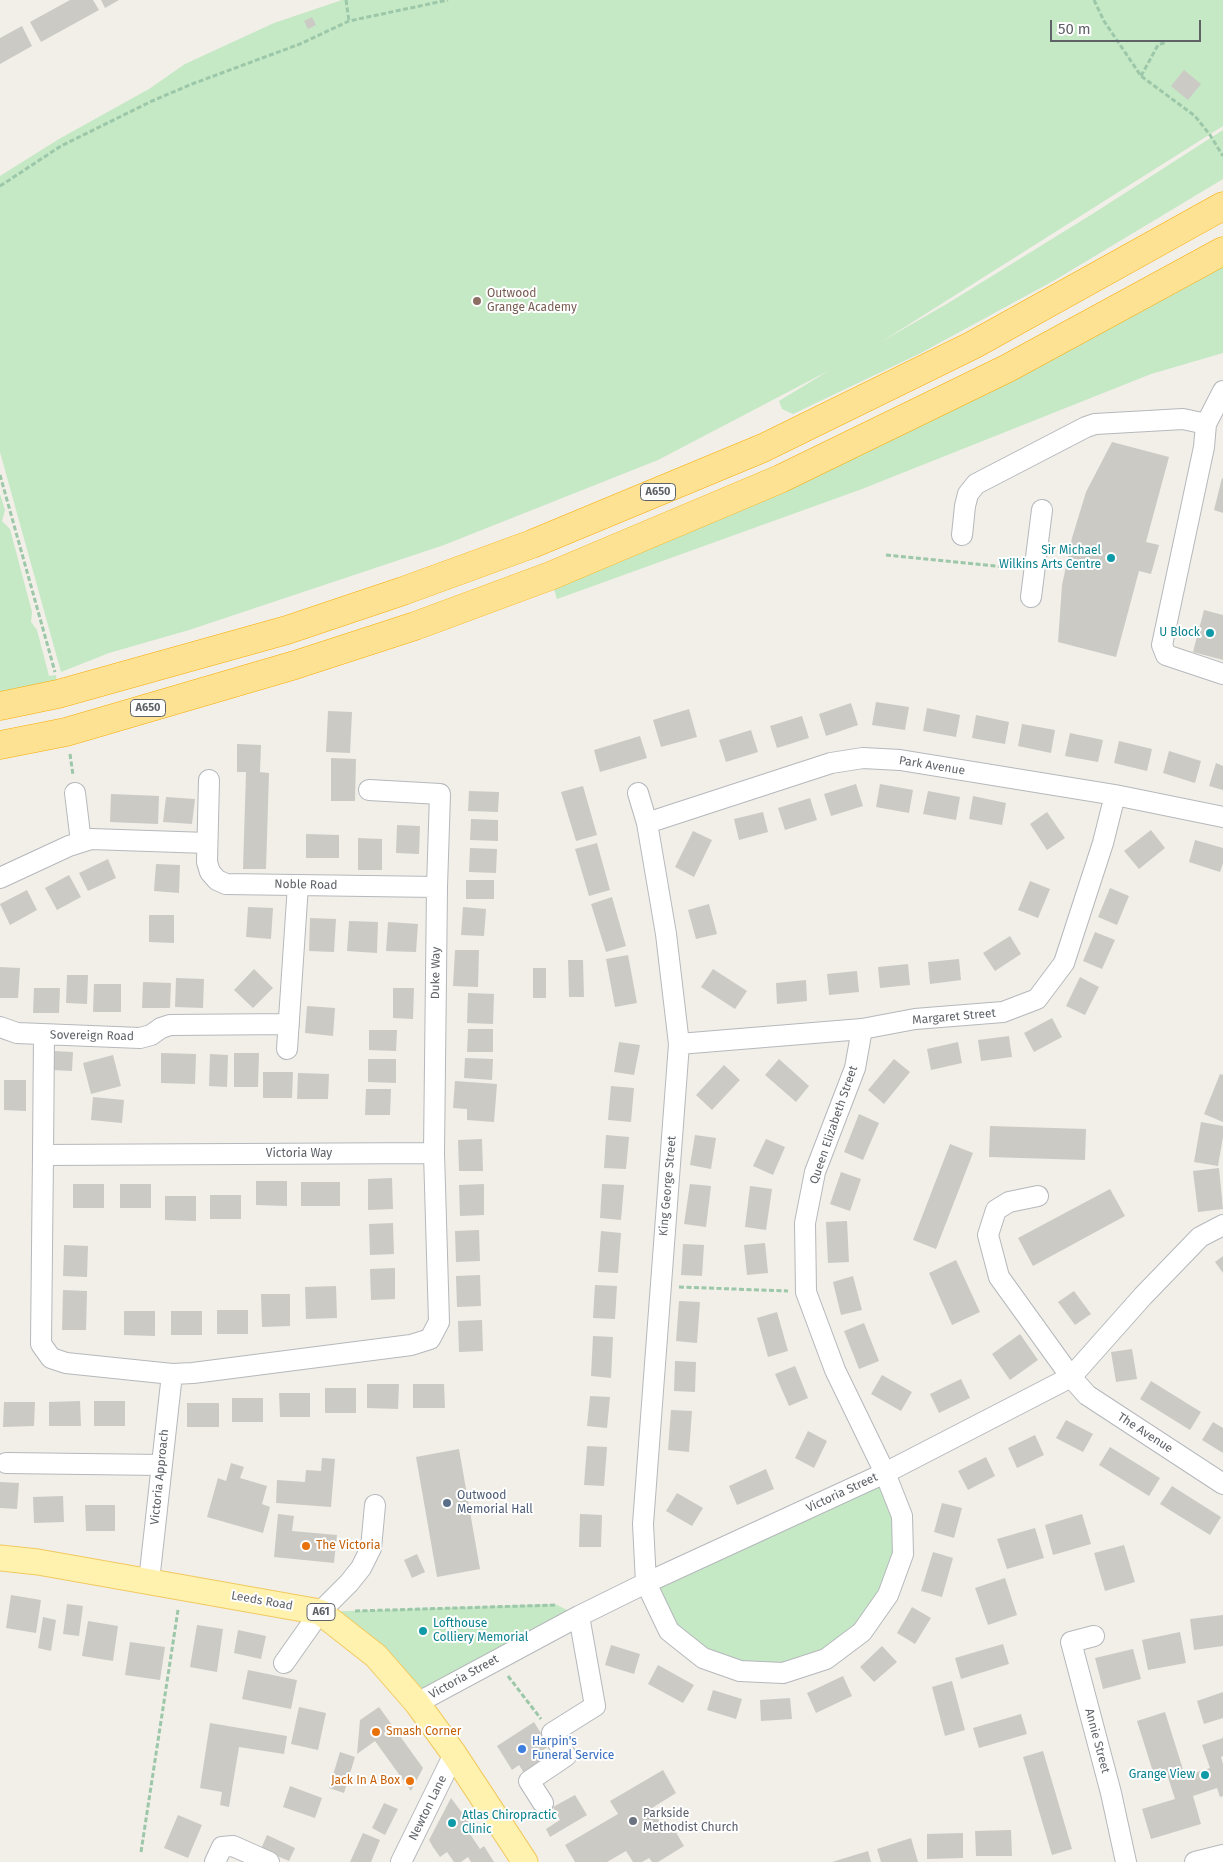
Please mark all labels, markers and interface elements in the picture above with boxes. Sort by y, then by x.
scale bar [1053,10,1204,42]
text: 50 m [1058,20,1091,38]
place label: Outwood Grange Academy [487,287,577,315]
marker: Outwood Grange Academy [471,295,483,307]
road number: A650 [640,484,676,501]
place label: Sir Michael Wilkins Arts Centre [999,544,1101,572]
marker: Sir Michael Wilkins Arts Centre [1105,552,1117,564]
place label: U Block [1159,626,1200,640]
marker: U Block [1204,627,1216,639]
road number: A650 [130,700,166,716]
street label: Park Avenue [898,754,966,778]
street label: Noble Road [274,877,338,893]
street label: Duke Way [428,947,444,999]
street label: Margaret Street [912,1006,996,1028]
street label: Sovereign Road [50,1028,134,1044]
street label: Queen Elizabeth Street [807,1064,861,1186]
street label: King George Street [656,1135,680,1237]
street label: Victoria Way [266,1147,332,1161]
street label: The Avenue [1115,1410,1175,1456]
street label: Victoria Approach [148,1428,172,1526]
street label: Victoria Street [804,1470,880,1516]
place label: Outwood Memorial Hall [457,1489,533,1517]
marker: Outwood Memorial Hall [441,1497,453,1509]
place label: The Victoria [316,1539,380,1553]
marker: The Victoria [300,1540,312,1552]
street label: Leeds Road [230,1588,294,1614]
road number: A61 [307,1604,335,1620]
place label: Lofthouse Colliery Memorial [433,1617,528,1645]
marker: Lofthouse Colliery Memorial [417,1625,429,1637]
street label: Victoria Street [427,1652,501,1702]
street label: Annie Street [1081,1707,1113,1775]
place label: Smash Corner [386,1725,461,1739]
marker: Smash Corner [370,1726,382,1738]
place label: Harpin's Funeral Service [532,1735,614,1763]
marker: Harpin's Funeral Service [516,1743,528,1755]
place label: Grange View [1129,1768,1195,1782]
marker: Grange View [1199,1769,1211,1781]
street label: Newton Lane [406,1773,450,1843]
place label: Jack In A Box [331,1774,400,1788]
marker: Jack In A Box [404,1775,416,1787]
place label: Parkside Methodist Church [643,1807,739,1835]
place label: Atlas Chiropractic Clinic [462,1809,557,1837]
marker: Parkside Methodist Church [627,1815,639,1827]
marker: Atlas Chiropractic Clinic [446,1817,458,1829]

